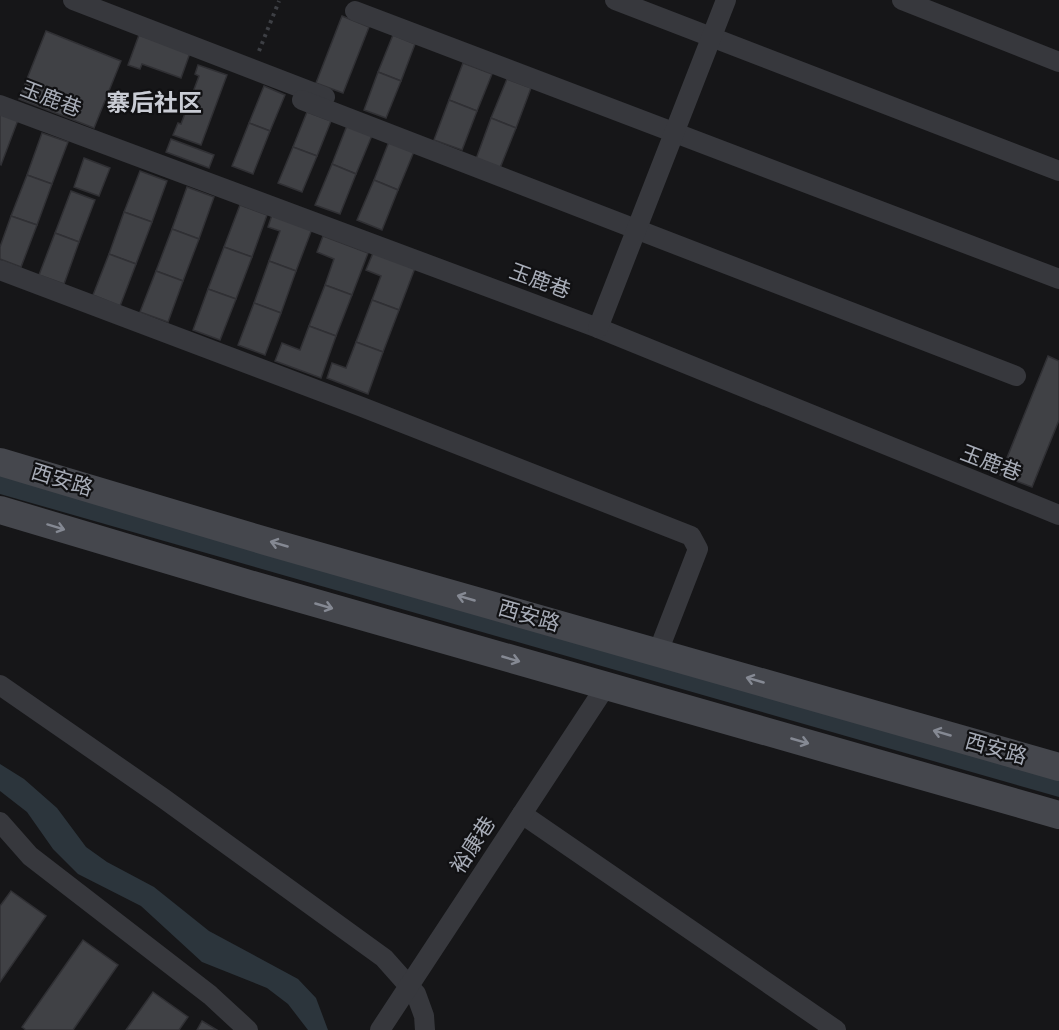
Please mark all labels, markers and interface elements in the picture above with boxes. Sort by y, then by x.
street label: 玉鹿巷 [17,77,85,121]
district label: 寨后社区 [106,89,202,117]
street label: 玉鹿巷 [506,259,574,303]
street label: 玉鹿巷 [957,441,1025,485]
street label: 西安路 [28,459,96,501]
one-way arrow [46,522,65,533]
one-way arrow [270,538,289,549]
one-way arrow [457,592,476,603]
street label: 西安路 [495,596,563,636]
one-way arrow [314,601,333,612]
one-way arrow [501,654,520,665]
one-way arrow [746,674,765,685]
one-way arrow [933,727,952,739]
street label: 西安路 [962,729,1030,769]
one-way arrow [790,736,809,747]
street label: 裕康巷 [446,812,500,878]

